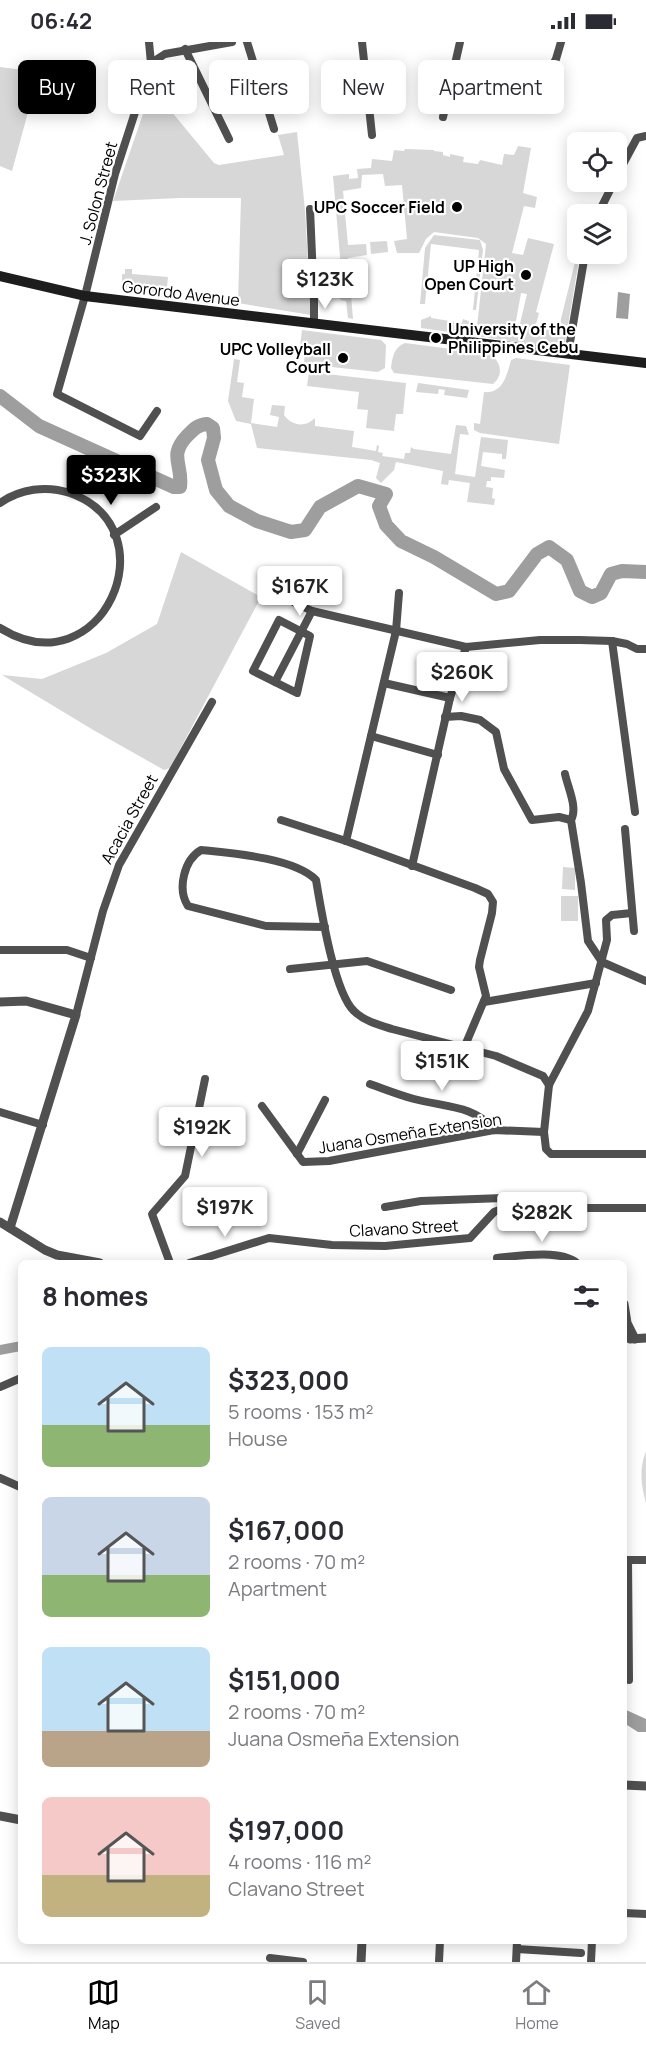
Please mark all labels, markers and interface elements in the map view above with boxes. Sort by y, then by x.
text: 06:42 [30,6,92,36]
chip: Buy [18,60,96,114]
chip: Rent [108,60,197,114]
chip: Filters [209,60,309,114]
chip: New [321,60,406,114]
chip: Apartment [418,60,564,114]
map controls [567,132,627,264]
button: locate [567,132,627,192]
street label: J. Solon Street [74,139,122,247]
place label: UPC Soccer Field [314,196,445,218]
marker: UPC Soccer Field [450,200,464,214]
button: layers [567,204,627,264]
place label: UP High Open Court [425,255,514,295]
pin: $123K [283,259,367,310]
text: $123K [296,265,354,292]
marker: UP High Open Court [519,268,533,282]
street label: Gorordo Avenue [121,275,241,311]
place label: University of the Philippines Cebu [448,318,579,358]
marker: University of the Philippines Cebu [429,331,443,345]
place label: UPC Volleyball Court [220,338,331,378]
marker: UPC Volleyball Court [336,351,350,365]
pin: $323K [69,455,153,506]
text: $323K [81,461,141,488]
pin: $167K [258,566,342,617]
text: $167K [271,572,329,599]
pin: $260K [420,652,504,703]
text: $260K [431,658,494,685]
street label: Acacia Street [95,770,163,868]
pin: $151K [400,1041,484,1092]
text: $151K [415,1047,469,1074]
pin: $192K [160,1107,244,1158]
street label: Juana Osmeña Extension [317,1108,503,1158]
text: $192K [173,1113,231,1140]
pin: $197K [183,1187,267,1238]
pin: $282K [500,1192,584,1243]
text: $197K [196,1193,254,1220]
text: $282K [511,1198,573,1225]
street label: Clavano Street [349,1214,459,1242]
text: 8 homes [42,1278,148,1314]
icon: filters [570,1280,603,1313]
text: $323,000 [228,1362,349,1398]
icon: home [90,1371,162,1443]
text: 5 rooms · 153 m² [228,1398,374,1425]
text: House [228,1425,288,1452]
text: $167,000 [228,1512,345,1548]
icon: home [90,1521,162,1593]
text: 2 rooms · 70 m² [228,1548,365,1575]
text: Apartment [228,1575,327,1602]
text: $151,000 [228,1662,341,1698]
icon: home [90,1671,162,1743]
text: 2 rooms · 70 m² [228,1698,365,1725]
text: Juana Osmeña Extension [228,1725,460,1752]
text: $197,000 [228,1812,344,1848]
icon: home [90,1821,162,1893]
text: 4 rooms · 116 m² [228,1848,371,1875]
text: Clavano Street [228,1875,365,1902]
tab: Map [87,1976,120,2034]
tab: Saved [295,1976,340,2034]
tab: Home [515,1976,559,2034]

